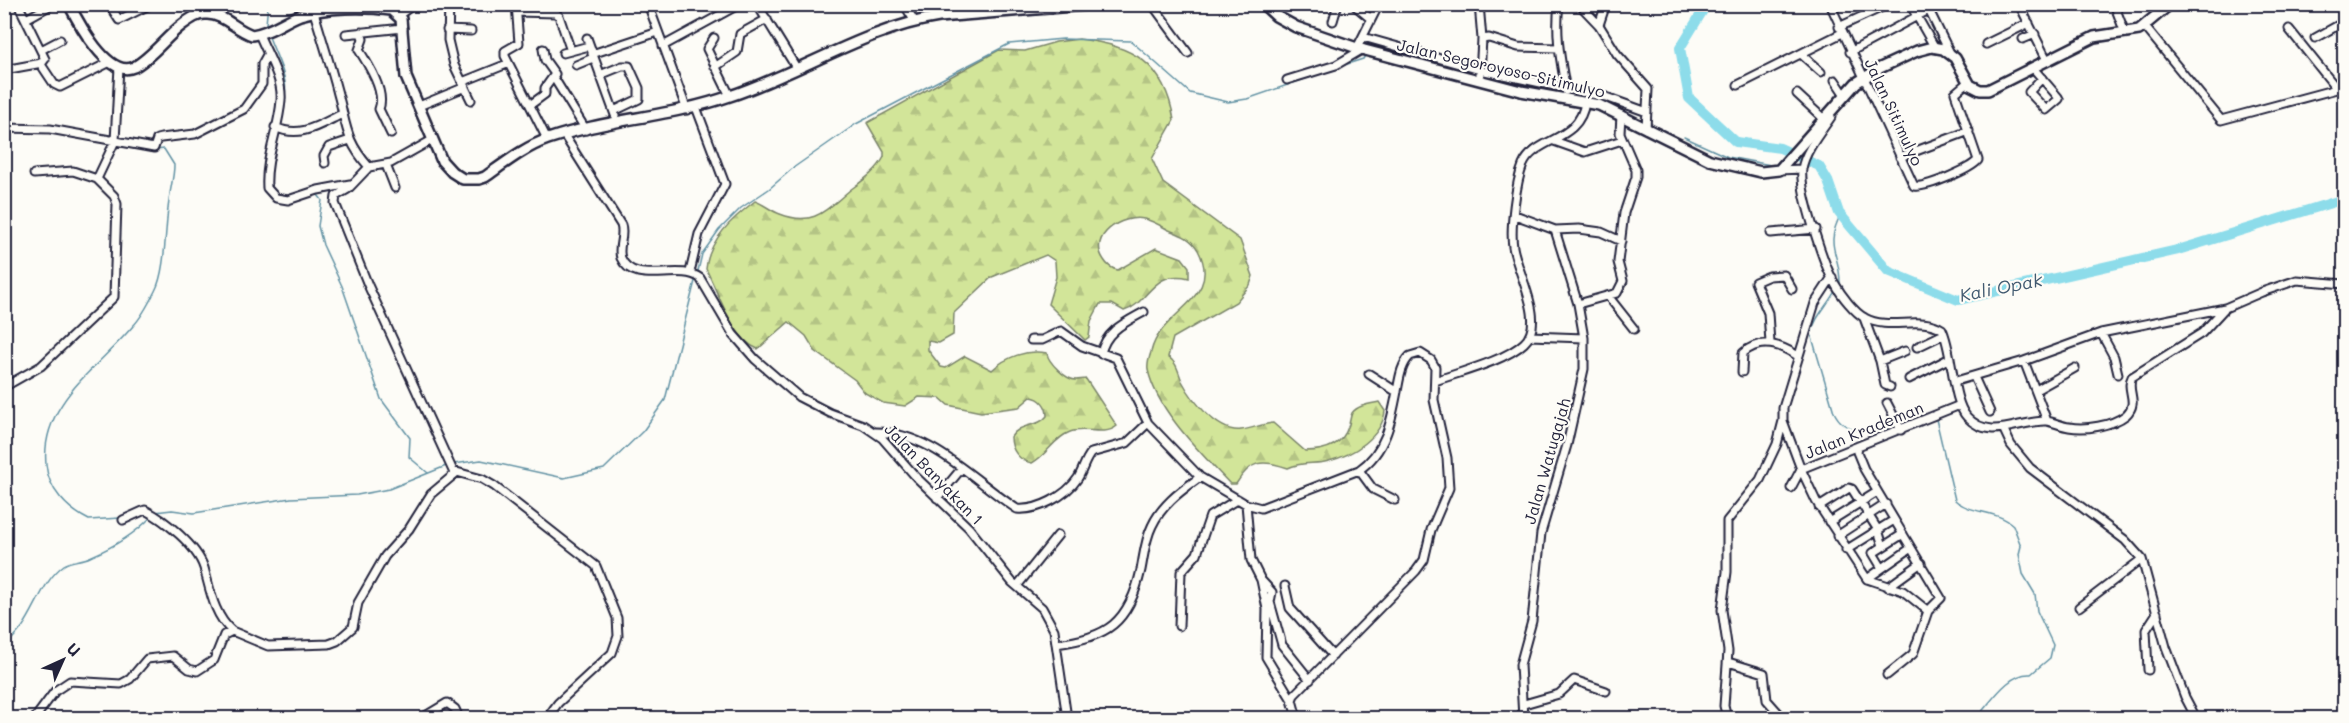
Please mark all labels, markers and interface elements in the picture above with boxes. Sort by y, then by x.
street label: Jalan Segoroyoso-Sitimulyo [1395,33,1607,102]
street label: Jalan Sitimulyo [1860,55,1928,169]
water label: Kali Opak [1957,267,2045,307]
street label: Jalan Watugajah [1518,395,1575,526]
street label: Jalan Krademan [1801,396,1926,463]
street label: Jalan Banyakan 1 [880,418,988,529]
north arrow [33,630,93,690]
text: U [63,638,85,660]

